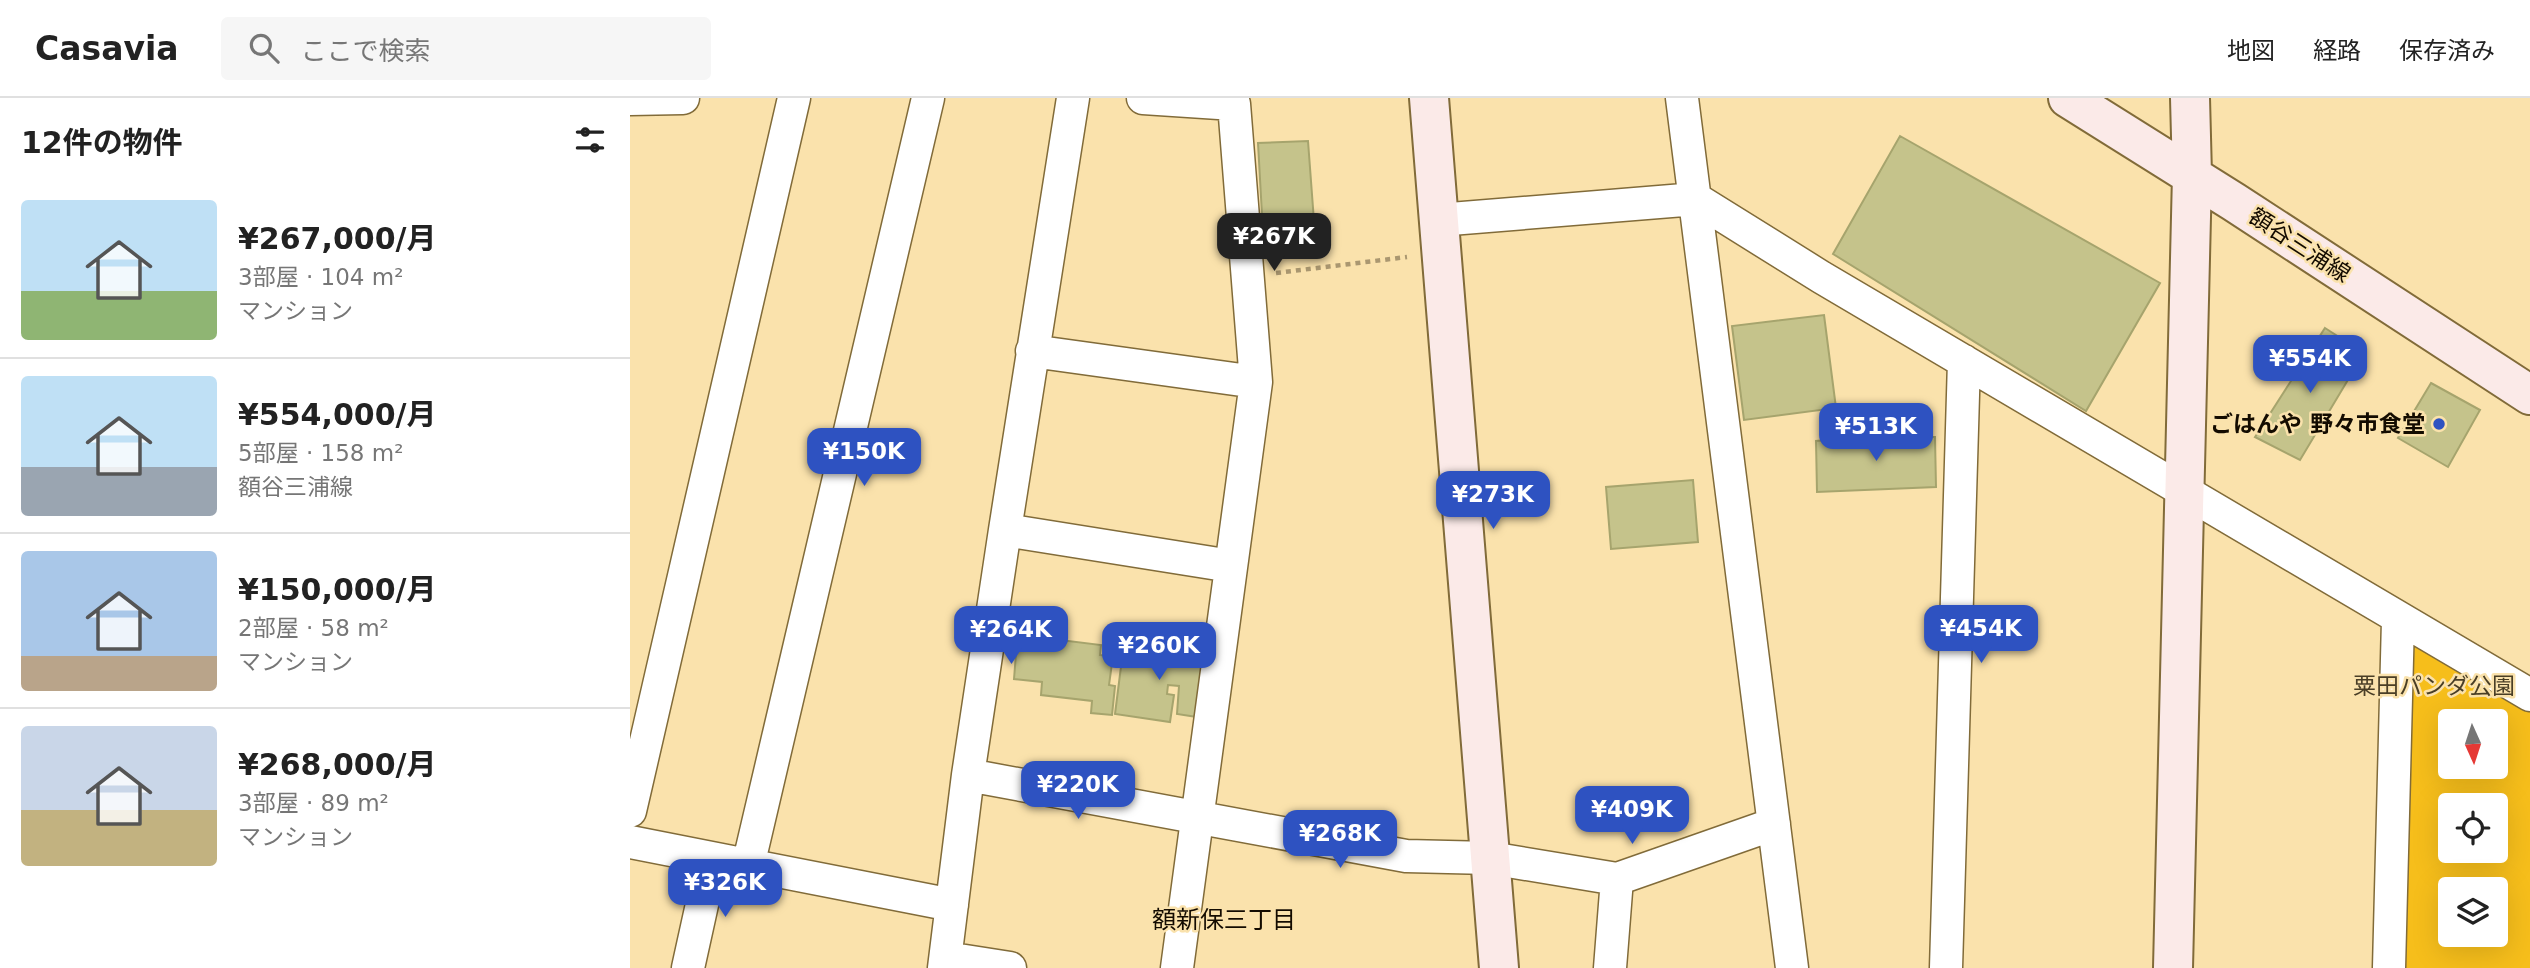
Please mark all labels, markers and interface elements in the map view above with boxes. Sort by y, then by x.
search box [221,17,711,80]
text: Casavia [35,29,179,68]
icon: search [245,29,283,67]
text: ここで検索 [301,36,431,66]
text: 地図 [2227,37,2275,65]
text: 経路 [2313,37,2361,65]
text: 保存済み [2399,37,2495,65]
icon: filters [571,121,609,159]
text: 12件の物件 [21,125,183,160]
street label: 額谷三浦線 [2245,203,2355,287]
pin: ¥267K [1225,214,1323,273]
text: ¥267,000/月 [238,221,436,256]
text: ¥267K [1233,223,1315,249]
icon: home [77,228,161,312]
text: 3部屋 · 104 m² [238,264,403,290]
text: マンション [238,298,353,324]
pin: ¥554K [2261,336,2359,395]
text: ¥554K [2269,345,2351,371]
text: ¥554,000/月 [238,397,436,432]
icon: home [77,404,161,488]
pin: ¥513K [1827,404,1925,463]
place label: ごはんや 野々市食堂 [2210,411,2425,437]
text: ¥513K [1835,413,1917,439]
marker: ごはんや 野々市食堂 [2431,416,2447,432]
pin: ¥150K [815,428,913,488]
text: ¥150K [823,438,905,464]
text: 5部屋 · 158 m² [238,440,403,466]
pin: ¥273K [1444,472,1542,531]
text: 額谷三浦線 [238,474,353,500]
text: ¥273K [1452,481,1534,507]
text: ¥150,000/月 [238,572,436,607]
icon: home [77,579,161,663]
pin: ¥264K [962,606,1060,666]
pin: ¥454K [1932,606,2030,665]
text: 2部屋 · 58 m² [238,615,389,641]
text: ¥454K [1940,615,2022,641]
text: ¥264K [970,616,1052,642]
pin: ¥260K [1110,622,1208,682]
text: ¥260K [1118,632,1200,658]
text: マンション [238,649,353,675]
park label: 粟田パンダ公園 [2353,673,2515,699]
north arrow [2438,709,2508,779]
map controls [2438,709,2508,947]
text: ¥268,000/月 [238,747,436,782]
icon: home [77,754,161,838]
pin: ¥220K [1029,762,1127,821]
text: ¥220K [1037,771,1119,797]
pin: ¥409K [1583,786,1681,846]
text: 3部屋 · 89 m² [238,790,389,816]
button: locate [2438,793,2508,863]
text: ¥409K [1591,796,1673,822]
pin: ¥268K [1291,810,1389,870]
text: ¥268K [1299,820,1381,846]
text: マンション [238,824,353,850]
pin: ¥326K [676,860,774,919]
text: ¥326K [684,869,766,895]
button: layers [2438,877,2508,947]
district label: 額新保三丁目 [1152,906,1296,934]

